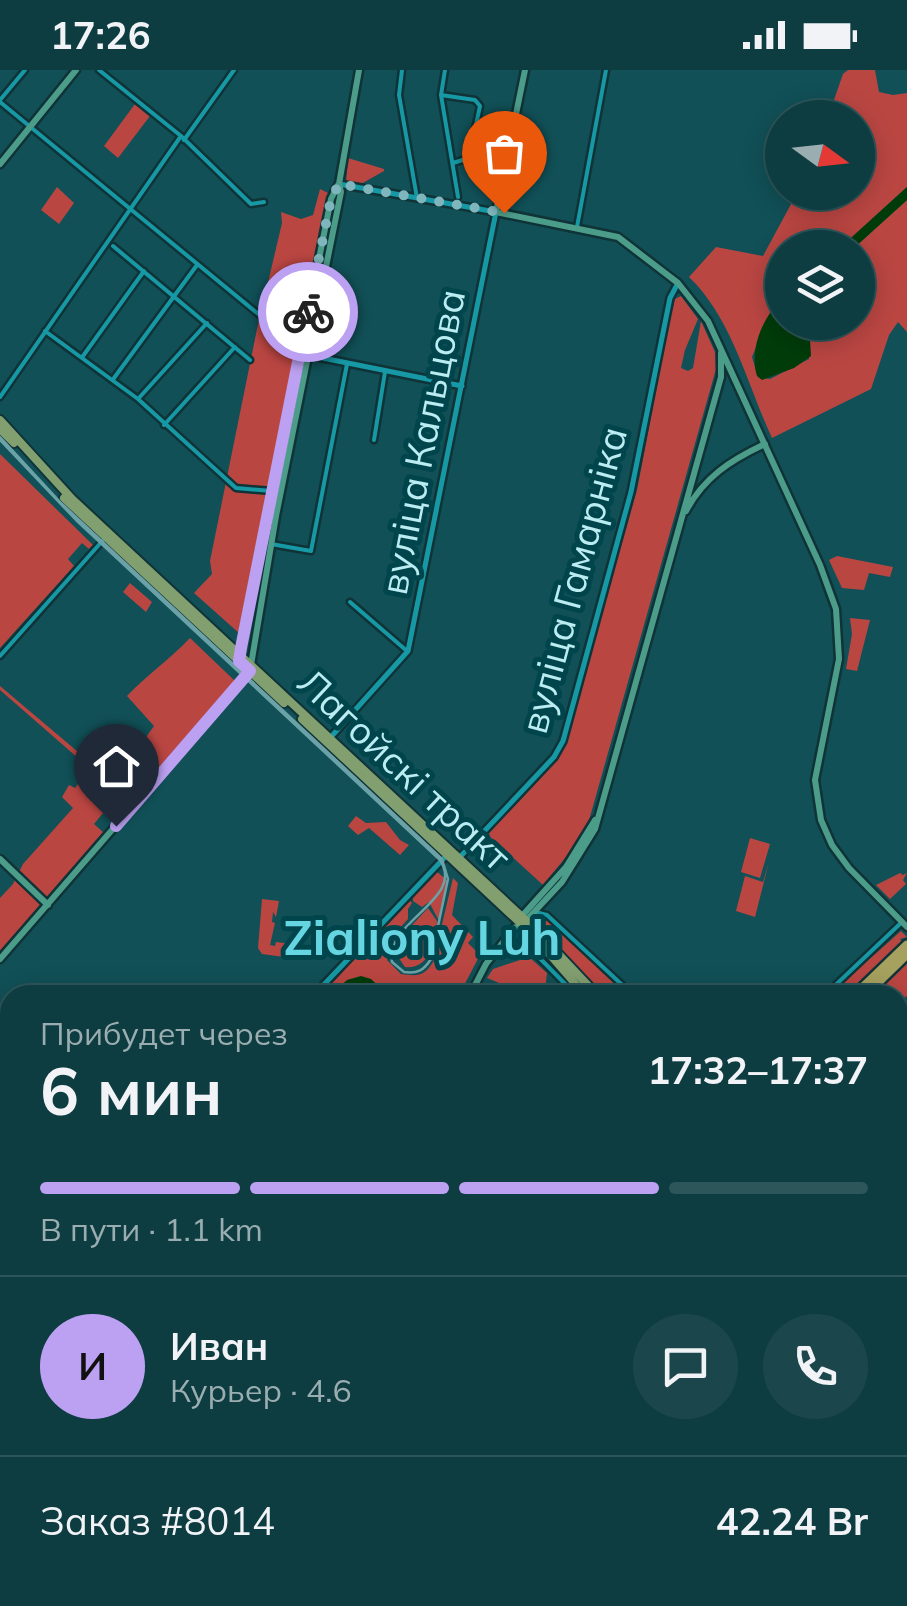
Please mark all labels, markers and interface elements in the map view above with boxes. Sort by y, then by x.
text: 17:26 [50,11,151,59]
north arrow [765,100,875,210]
map controls [765,100,875,340]
pin [462,111,547,214]
icon: bag [477,126,532,181]
button: layers [765,230,875,340]
courier [258,262,358,362]
icon: bike [281,285,336,340]
street label: вуліца Кальцова [369,285,475,598]
street label: вуліца Гамарніка [509,421,637,738]
street label: Лагойскі тракт [288,658,522,881]
pin [74,724,159,827]
icon: home [89,739,144,794]
district label: Zialiony Luh [284,907,560,967]
text: Прибудет через [40,1013,288,1053]
text: 17:32–17:37 [648,1046,868,1094]
text: 6 мин [40,1050,222,1131]
text: В пути · 1.1 km [40,1209,263,1249]
button: chat [633,1314,738,1419]
button: phone [763,1314,868,1419]
text: Иван [170,1322,268,1370]
text: И [78,1342,107,1390]
text: Курьер · 4.6 [170,1370,352,1410]
text: Заказ #8014 [40,1497,275,1545]
text: 42.24 Br [716,1497,868,1545]

